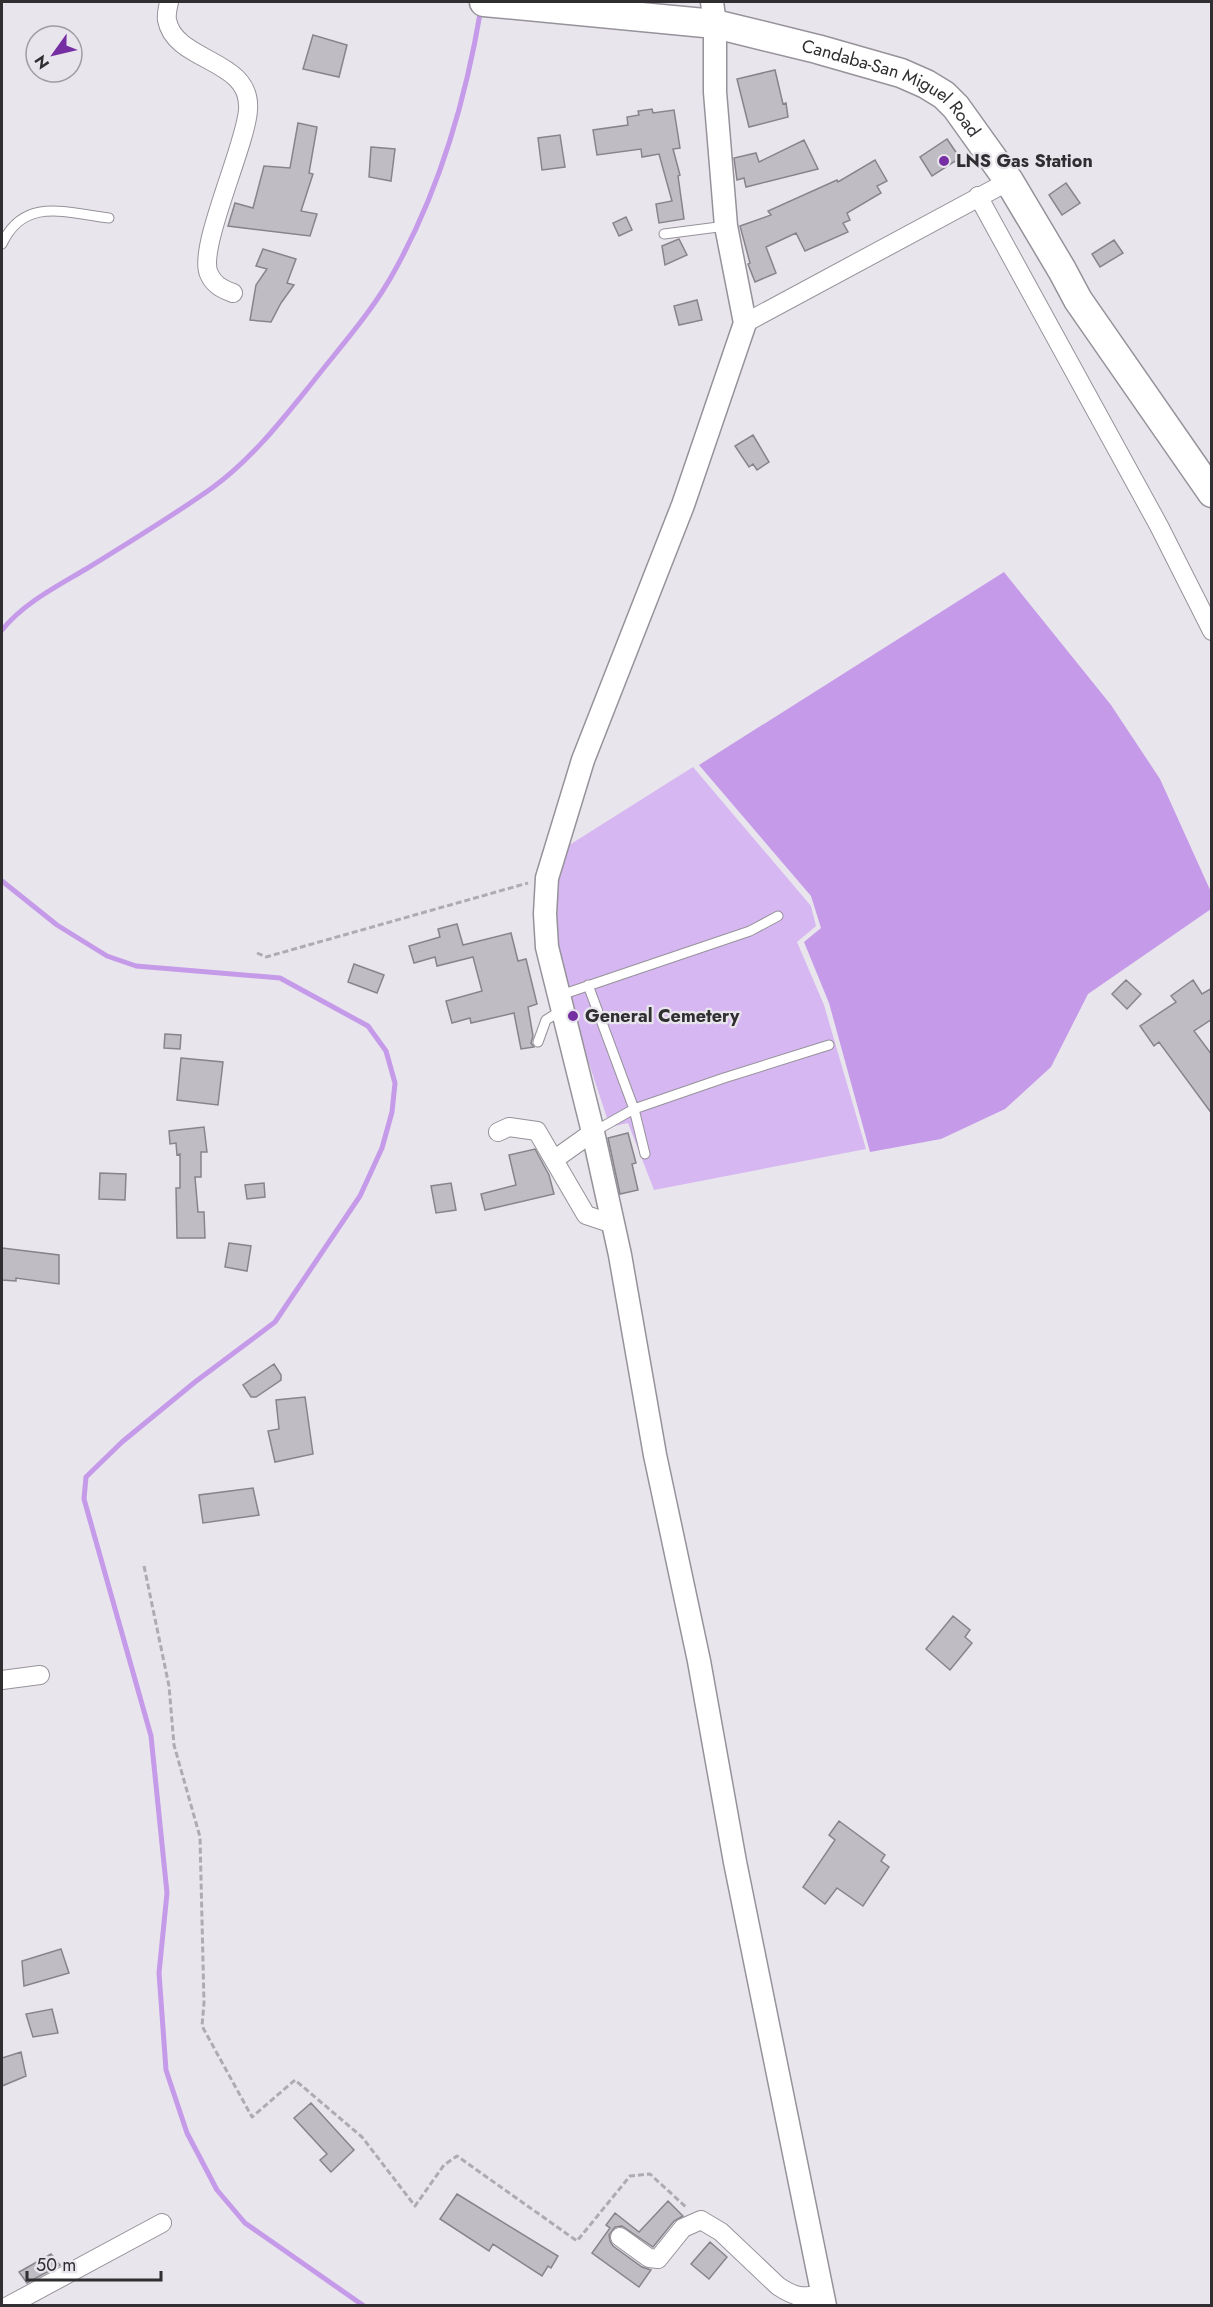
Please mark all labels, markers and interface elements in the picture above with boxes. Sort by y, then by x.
north arrow [24,24,84,84]
street label: Candaba-San Miguel Road [799,33,987,142]
text: N [29,50,55,74]
place label: LNS Gas Station [956,148,1093,174]
marker: LNS Gas Station [937,154,951,168]
place label: General Cemetery [585,1003,740,1029]
marker: General Cemetery [566,1009,580,1023]
scale bar [27,2244,160,2282]
text: 50 m [36,2252,76,2278]

